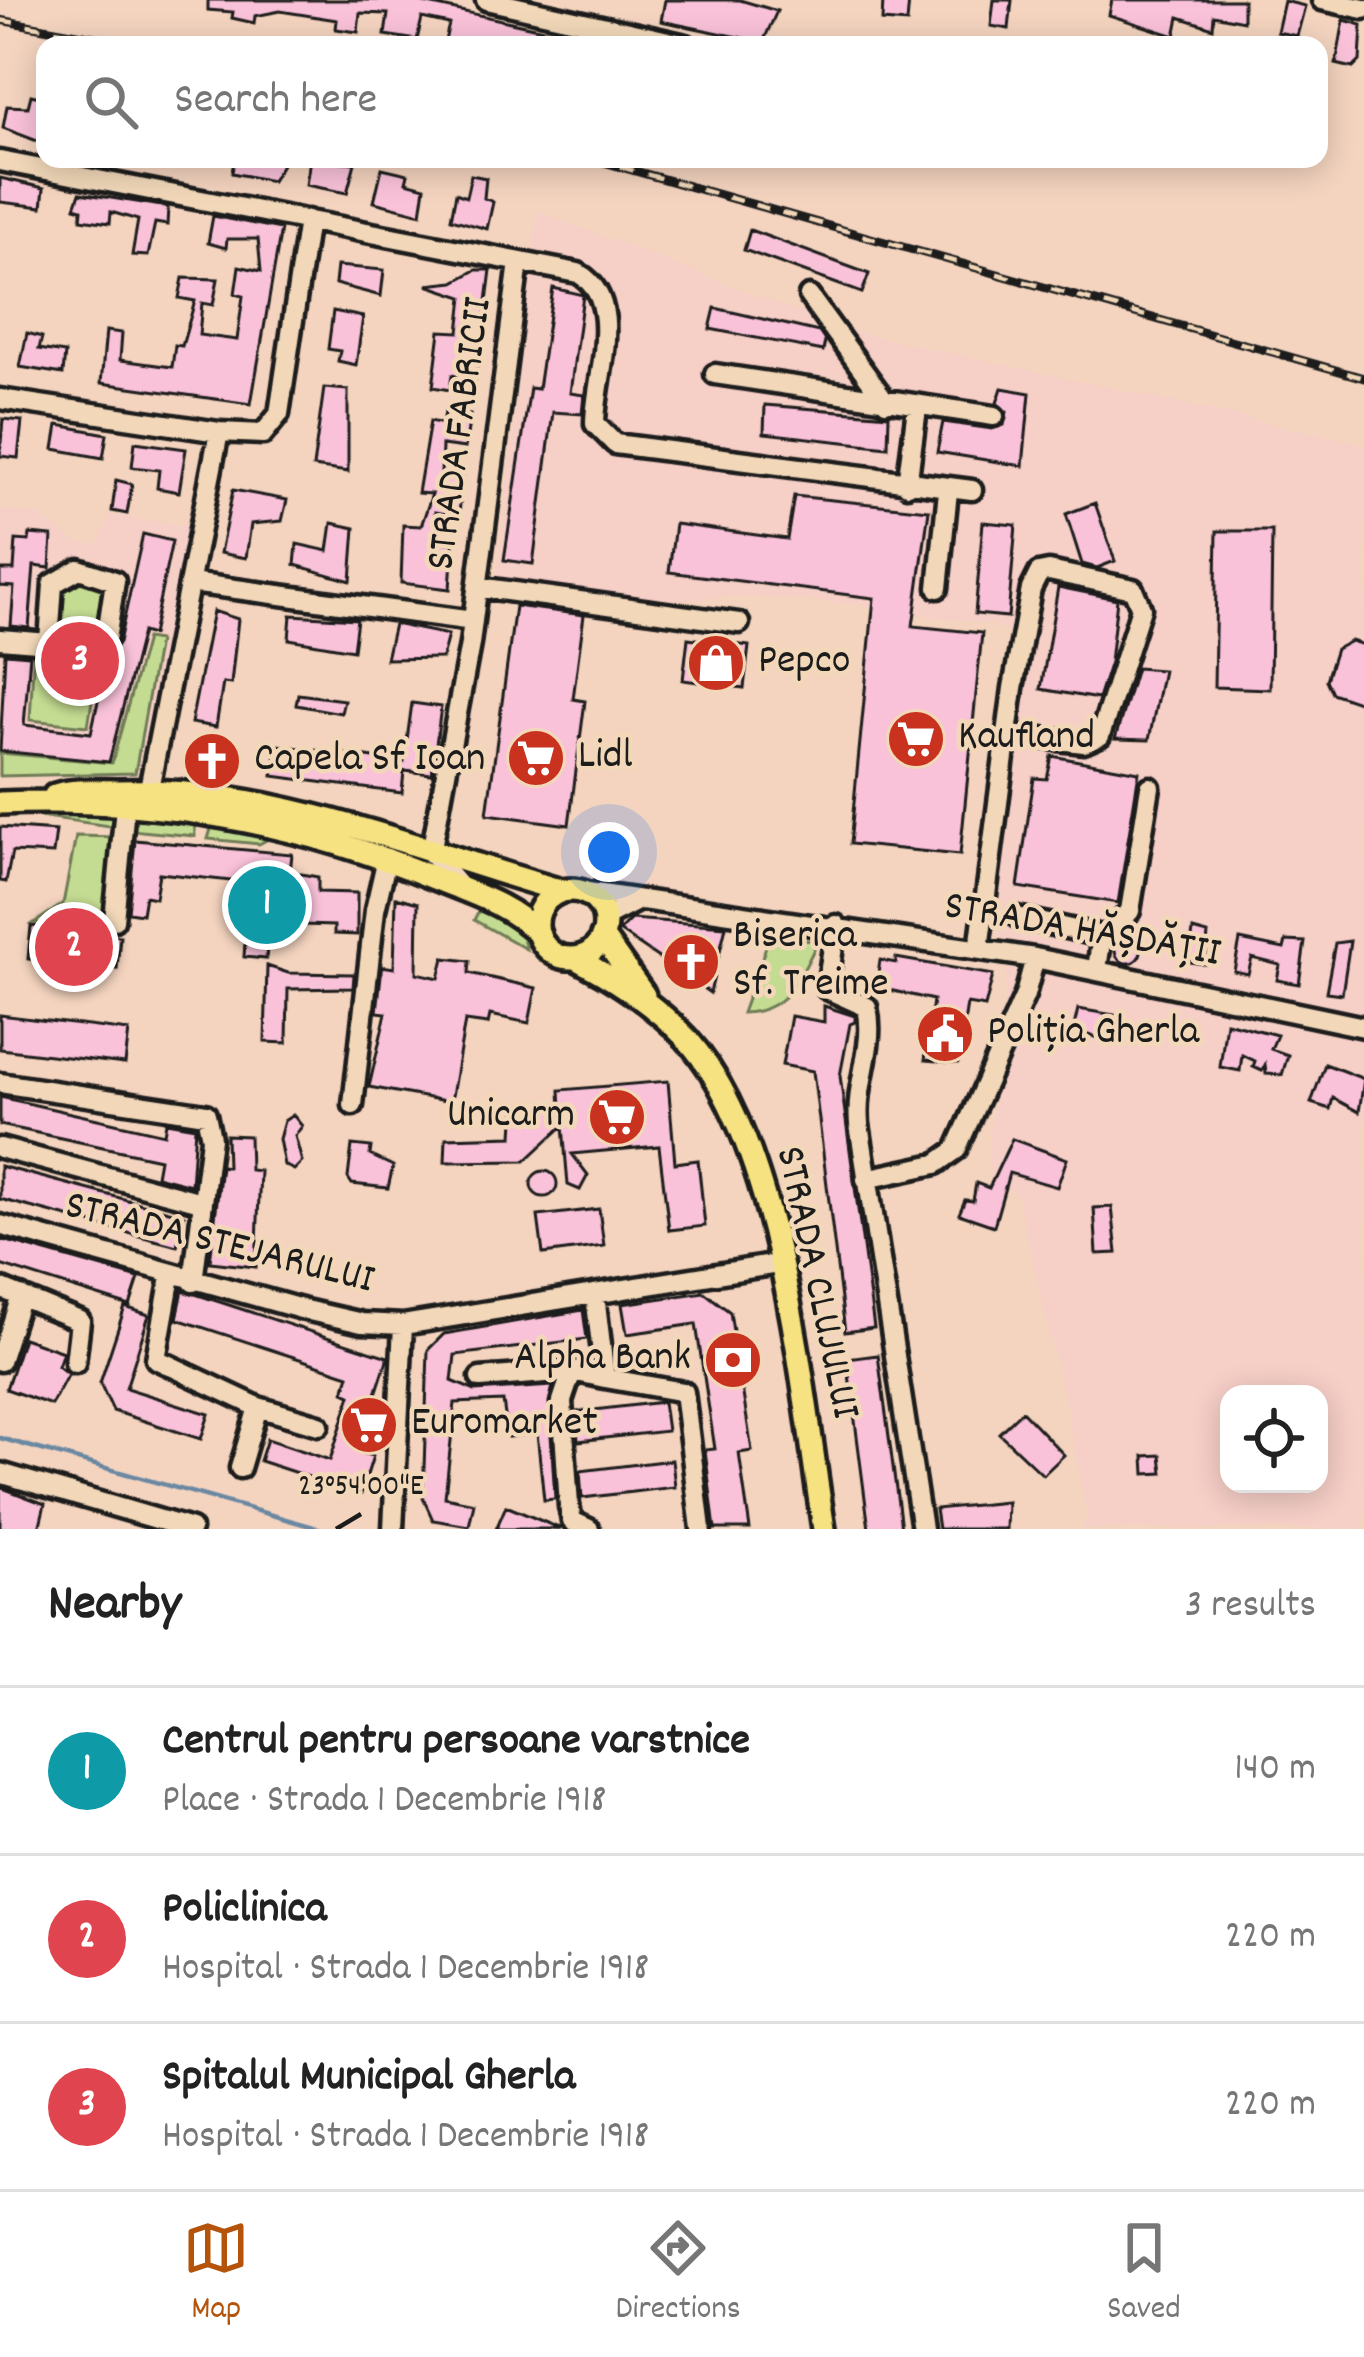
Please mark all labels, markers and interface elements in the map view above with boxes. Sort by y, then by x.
search box [36,36,1328,168]
icon: search [78,69,144,135]
text: Search here [174,70,377,134]
street label: STRADA FABRICII [413,294,511,574]
pin: 3 [41,616,119,706]
shop icon: Pepco [685,632,747,694]
place label: Pepco [758,633,850,693]
supermarket icon: Kaufland [885,708,947,770]
place label: Kaufland [958,709,1095,769]
supermarket icon: Lidl [505,727,567,789]
place label: Lidl [578,728,633,788]
church icon: Capela Sf Ioan [181,730,243,792]
place label: Capela Sf Ioan [254,731,485,791]
your location [579,822,639,882]
pin: 1 [228,860,306,950]
street label: STRADA HĂȘDĂȚII [939,878,1225,986]
pin: 2 [35,902,113,992]
place label: Biserica Sf. Treime [733,908,889,1016]
church icon: Biserica Sf. Treime [660,931,722,993]
public building icon: Poliția Gherla [914,1003,976,1065]
place label: Poliția Gherla [987,1004,1200,1064]
supermarket icon: Unicarm [586,1086,648,1148]
place label: Unicarm [447,1087,575,1147]
street label: STRADA CLUJULUI [757,1141,873,1425]
street label: STRADA STEJARULUI [58,1178,380,1312]
bank icon: Alpha Bank [702,1329,764,1391]
place label: Alpha Bank [514,1330,691,1390]
map controls [1220,1385,1328,1493]
button: locate [1220,1385,1328,1493]
supermarket icon: Euromarket [338,1394,400,1456]
place label: Euromarket [411,1395,598,1455]
text: 23°54'00"E [298,1467,424,1510]
text: Nearby [48,1571,181,1643]
text: 3 results [1185,1580,1316,1635]
text: Centrul pentru persoane varstnice [162,1711,750,1775]
text: 1 [83,1743,91,1798]
text: 140 m [1234,1743,1316,1798]
text: Place · Strada 1 Decembrie 1918 [162,1775,606,1830]
text: Policlinica [162,1879,327,1943]
text: 2 [78,1911,96,1966]
text: 220 m [1225,1911,1316,1966]
text: Hospital · Strada 1 Decembrie 1918 [162,1943,649,1998]
text: Spitalul Municipal Gherla [162,2047,575,2111]
text: 3 [78,2079,96,2134]
text: 220 m [1225,2079,1316,2134]
text: Hospital · Strada 1 Decembrie 1918 [162,2111,649,2166]
tab: Map [183,2215,249,2334]
tab: Directions [616,2215,741,2334]
tab: Saved [1107,2215,1181,2334]

